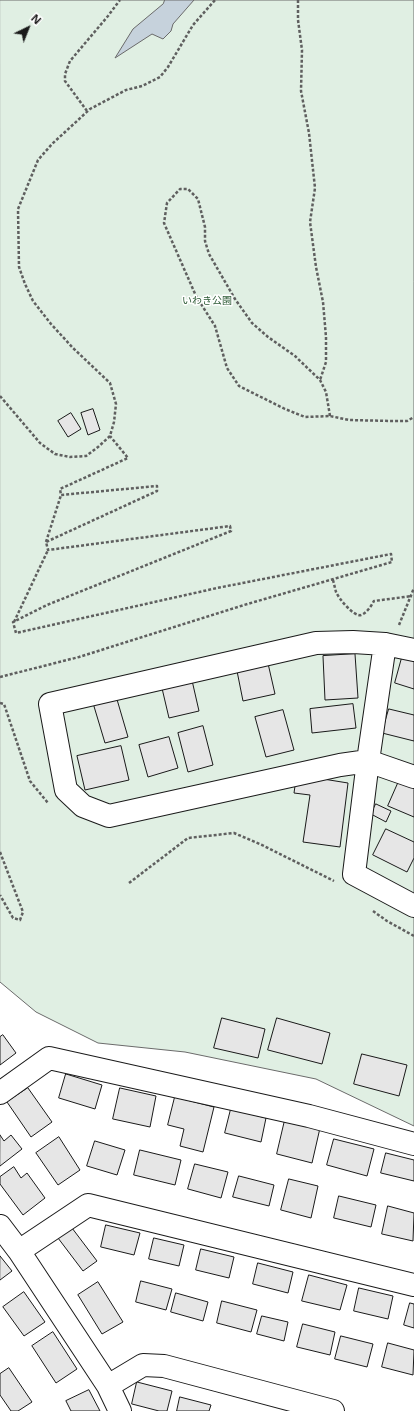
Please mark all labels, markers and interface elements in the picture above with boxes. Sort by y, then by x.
north arrow [8,8,48,48]
text: N [28,10,45,27]
park label: いわき公園 [182,295,232,307]

